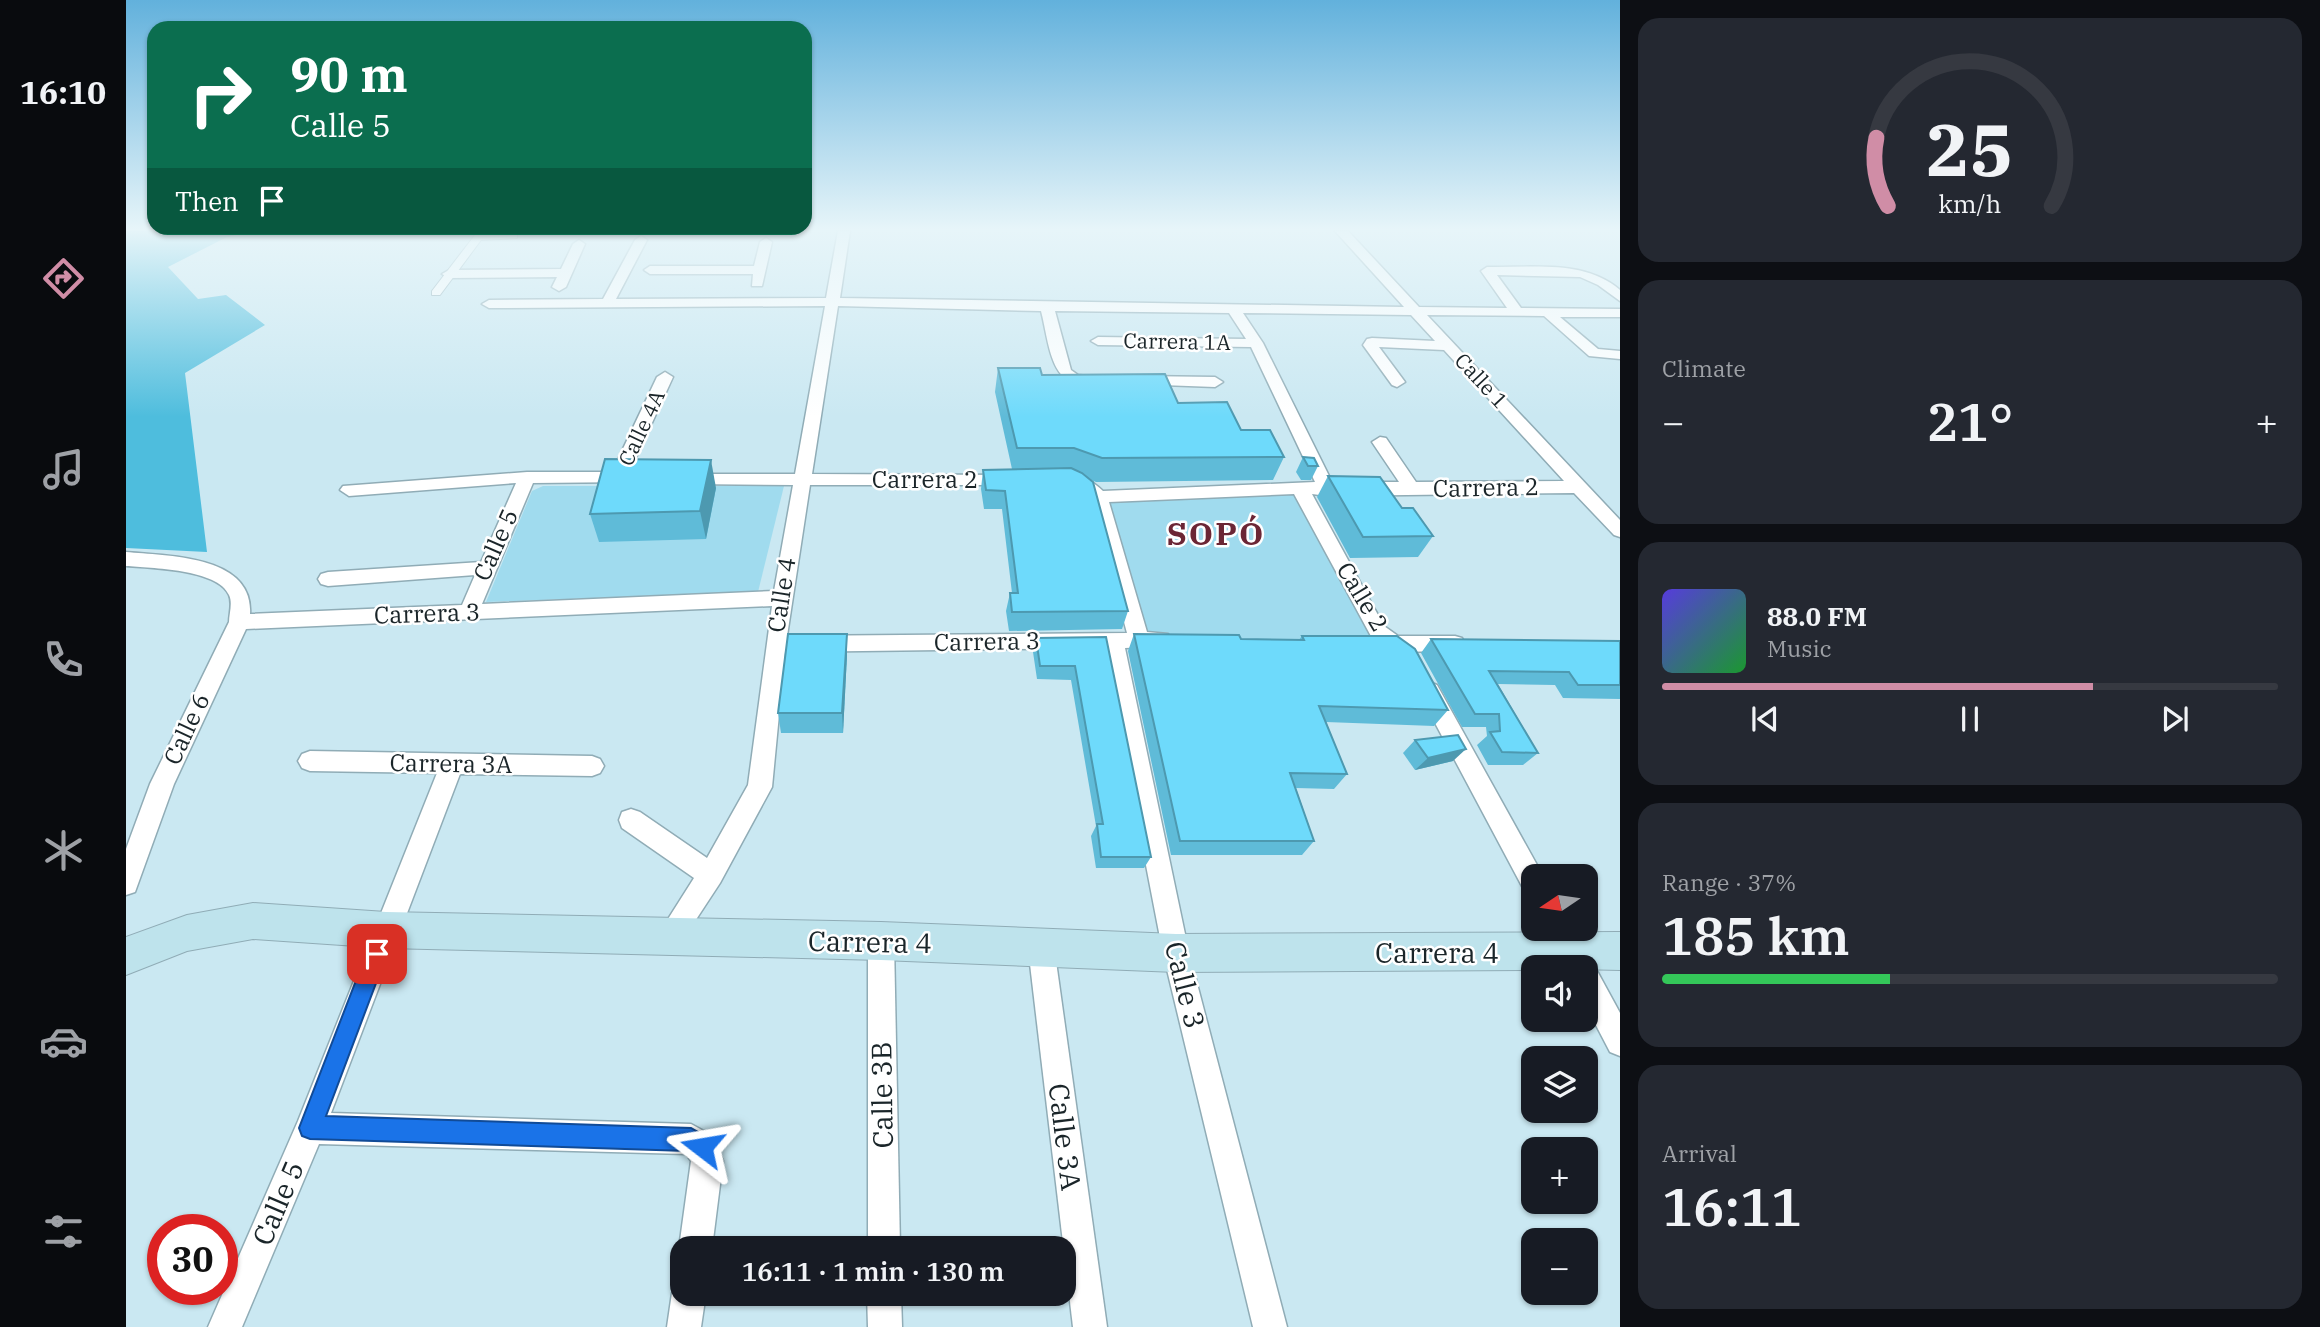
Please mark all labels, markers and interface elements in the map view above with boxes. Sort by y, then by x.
text: 90 m [290,42,408,105]
icon: right [175,49,266,140]
text: 16:10 [20,71,106,113]
text: 25 [1926,101,2014,196]
text: Calle 5 [290,104,391,146]
icon: arrive [253,182,291,220]
text: Then [175,184,239,218]
text: km/h [1938,187,2002,220]
icon: directions [39,254,88,303]
street label: Carrera 1A [1123,326,1232,356]
street label: Calle 1 [1449,347,1515,414]
text: Climate [1662,353,1746,383]
street label: Calle 4A [611,385,671,470]
text: 21° [1927,388,2013,455]
text: − [1662,397,1685,446]
text: + [2255,397,2278,446]
icon: music [39,445,88,494]
street label: Carrera 2 [872,463,978,495]
street label: Carrera 2 [1433,470,1539,504]
street label: Calle 5 [465,504,525,586]
district label: SOPÓ [1167,512,1265,554]
street label: Calle 4 [759,555,803,635]
street label: Calle 2 [1330,556,1396,637]
street label: Carrera 3 [373,595,481,631]
text: 88.0 FM [1767,599,1867,633]
street label: Carrera 3 [934,624,1040,658]
text: Music [1767,633,1832,663]
icon: phone [39,635,88,684]
street label: Calle 6 [156,688,217,770]
icon: previous [1746,700,1784,738]
icon: pause [1951,700,1989,738]
icon: next [2156,700,2194,738]
street label: Carrera 3A [389,746,513,780]
icon: climate [39,826,88,875]
north arrow [1521,864,1598,942]
map controls [1521,864,1598,1305]
text: Range · 37% [1662,867,1796,897]
text: 185 km [1662,902,1850,969]
street label: Carrera 4 [808,922,932,961]
pin [347,924,407,984]
street label: Carrera 4 [1375,934,1499,971]
icon: arrive [358,935,396,973]
street label: Calle 3 [1157,938,1214,1032]
button: sound [1521,955,1598,1032]
icon: car [39,1017,88,1066]
street label: Calle 3B [862,1041,901,1149]
button: layers [1521,1046,1598,1123]
street label: Calle 3A [1041,1081,1090,1193]
position arrow [665,1110,739,1184]
button: + [1521,1137,1598,1214]
text: Arrival [1662,1138,1737,1168]
street label: Calle 5 [243,1155,312,1251]
text: 16:11 [1662,1173,1802,1240]
icon: filters [39,1207,88,1256]
speed limit sign: 30 [147,1214,238,1305]
button: − [1521,1228,1598,1305]
text: 16:11 · 1 min · 130 m [742,1254,1004,1288]

